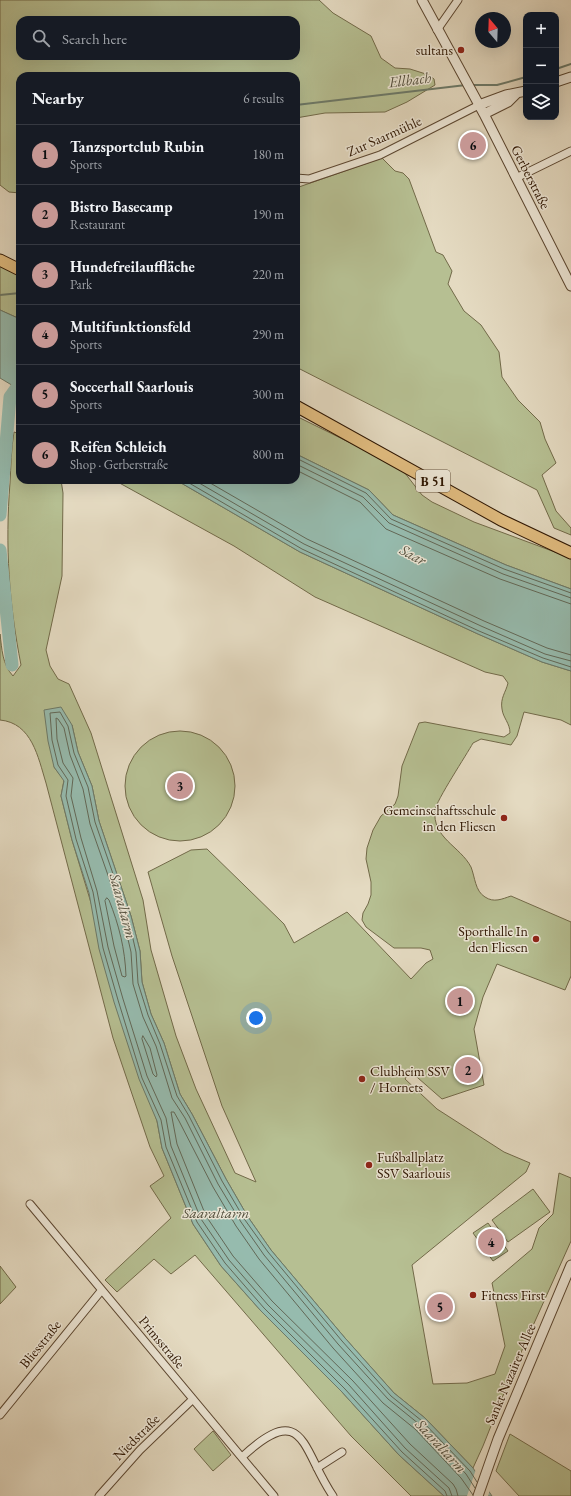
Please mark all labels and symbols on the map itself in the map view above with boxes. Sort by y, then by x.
north arrow [475,12,511,48]
place label: sultans [416,41,453,59]
marker: sultans [456,45,466,55]
water label: Ellbach [387,67,433,92]
street label: Zur Saarmühle [344,111,425,160]
pin: 6 [460,130,486,160]
street label: Gerberstraße [507,142,555,212]
road number: B 51 [416,470,450,492]
water label: Saar [396,539,431,570]
pin: 3 [167,771,193,801]
place label: Gemeinschaftsschule in den Fliesen [383,801,497,835]
marker: Gemeinschaftsschule in den Fliesen [499,813,509,823]
water label: Saaraltarm [105,870,141,941]
place label: Sporthalle In den Fliesen [458,922,529,956]
marker: Sporthalle In den Fliesen [531,934,541,944]
pin: 1 [447,986,473,1016]
your location [246,1008,266,1028]
pin: 2 [455,1055,481,1085]
place label: Clubheim SSV / Hornets [370,1062,450,1096]
marker: Clubheim SSV / Hornets [357,1074,367,1084]
place label: Fußballplatz SSV Saarlouis [377,1148,451,1182]
marker: Fußballplatz SSV Saarlouis [364,1160,374,1170]
water label: Saaraltarm [182,1203,250,1222]
pin: 4 [478,1227,504,1257]
place label: Fitness First [481,1286,545,1304]
marker: Fitness First [468,1290,478,1300]
pin: 5 [427,1292,453,1322]
street label: Primsstraße [135,1312,189,1372]
street label: Bliesstraße [15,1316,65,1372]
street label: Sankt Nazairer Allee [480,1320,540,1428]
street label: Niedstraße [109,1410,163,1464]
water label: Saaraltarm [411,1414,471,1477]

